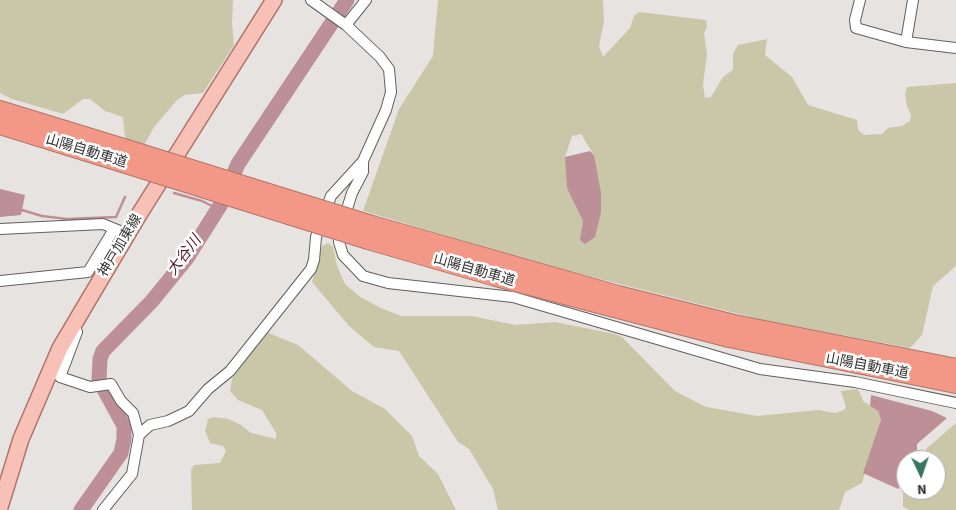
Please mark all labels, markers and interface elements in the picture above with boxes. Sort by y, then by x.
street label: 山陽自動車道 [43,132,129,172]
street label: 神戸加東線 [96,212,146,280]
water label: 大谷川 [164,233,206,279]
street label: 山陽自動車道 [431,251,517,291]
street label: 山陽自動車道 [824,351,910,383]
north arrow [896,450,946,500]
text: N [917,479,927,499]

